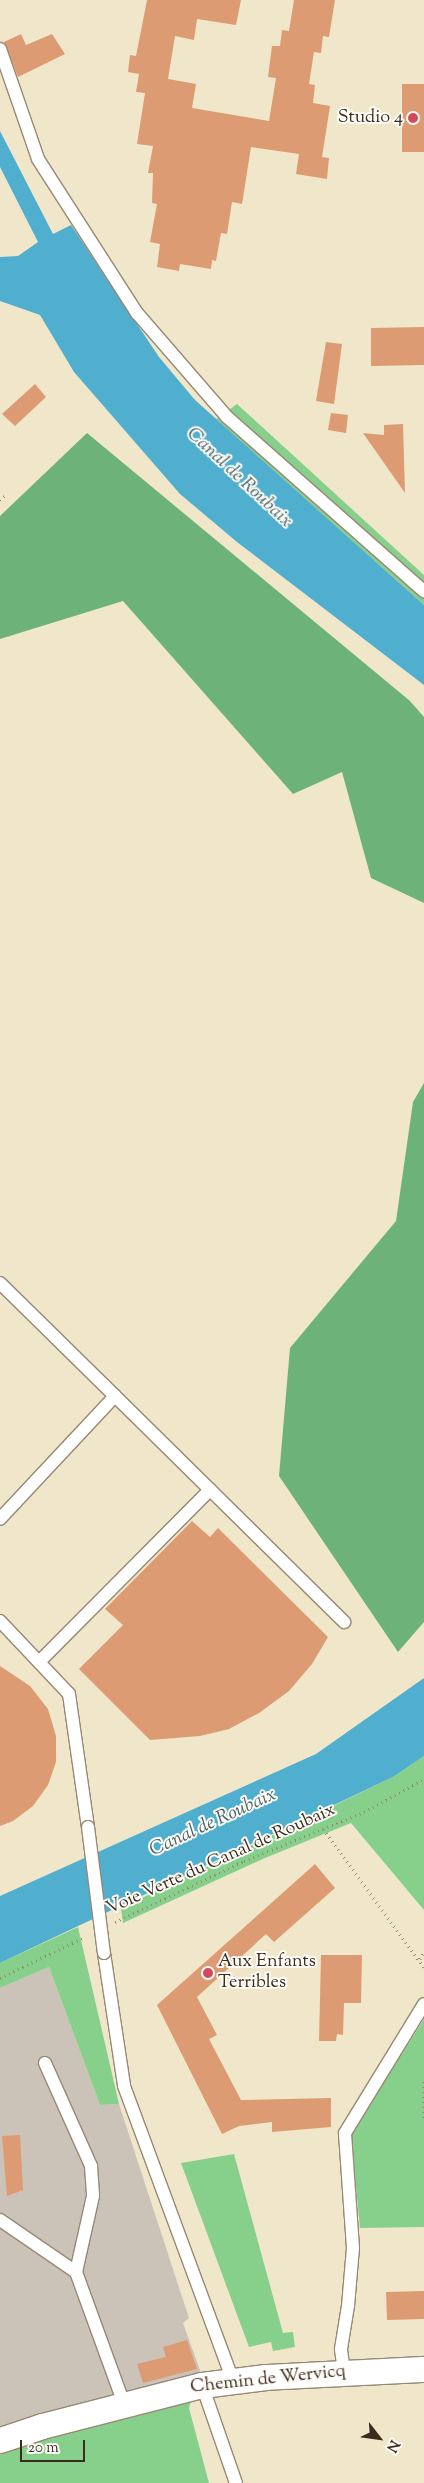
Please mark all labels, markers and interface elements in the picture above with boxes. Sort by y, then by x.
place label: Studio 4 [338,107,403,129]
marker: Studio 4 [407,112,419,124]
water label: Canal de Roubaix [181,423,297,533]
water label: Canal de Roubaix [146,1784,280,1862]
street label: Voie Verte du Canal de Roubaix [103,1800,339,1920]
place label: Aux Enfants Terribles [218,1952,316,1995]
marker: Aux Enfants Terribles [202,1967,214,1979]
street label: Chemin de Wervicq [189,2361,347,2399]
north arrow [354,2413,404,2463]
scale bar [22,2430,88,2462]
text: N [381,2436,403,2455]
text: 20 m [28,2438,59,2459]

